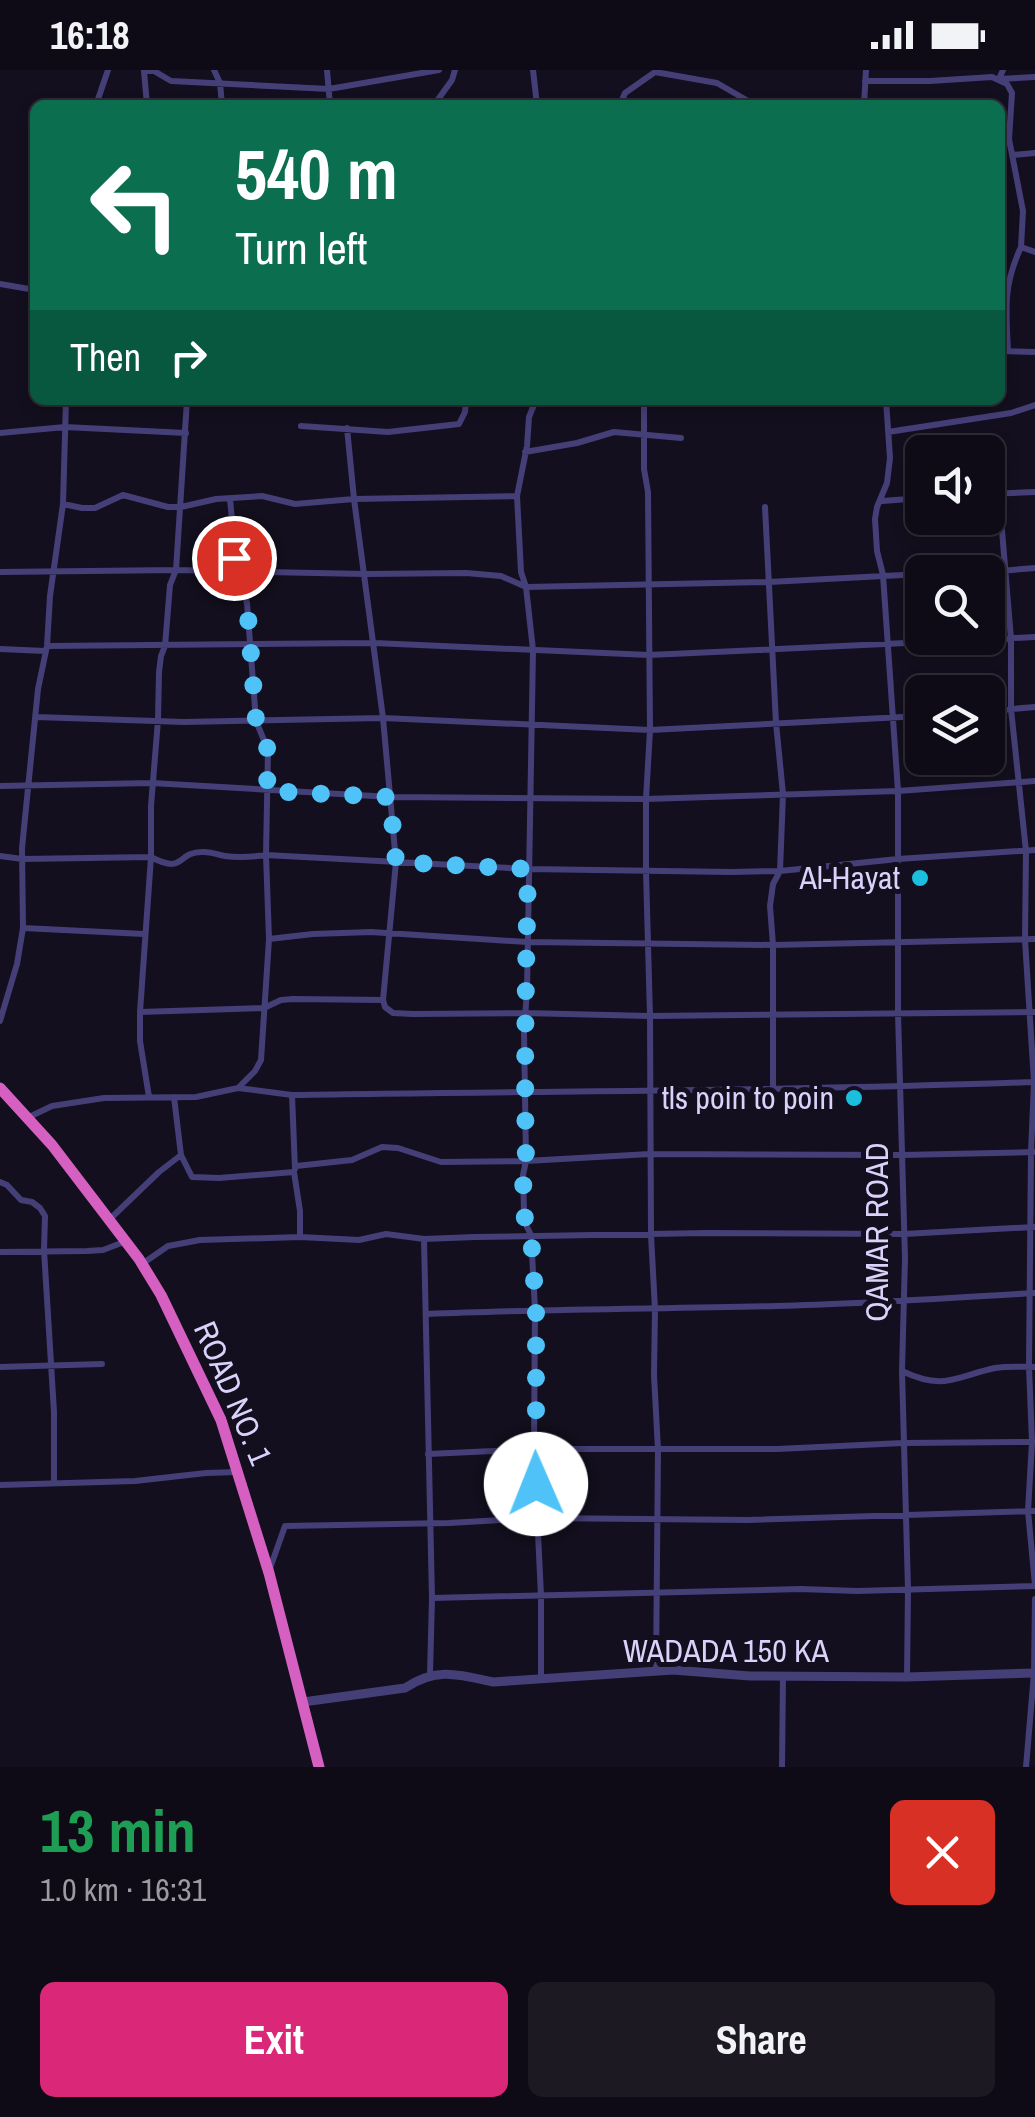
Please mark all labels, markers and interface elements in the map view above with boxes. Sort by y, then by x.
text: 16:18 [50,10,130,61]
text: 540 m [235,127,398,221]
icon: left [70,140,200,270]
text: Turn left [235,217,367,278]
icon: right [161,330,216,385]
text: Then [70,332,141,383]
map controls [905,435,1005,775]
button: sound [905,435,1005,535]
pin [192,516,277,601]
icon: arrive [207,531,262,586]
button: search [905,555,1005,655]
button: layers [905,675,1005,775]
place label: Al-Hayat [798,856,900,899]
marker: Al-Hayat [909,867,931,889]
place label: tls poin to poin [662,1076,834,1119]
marker: tls poin to poin [843,1087,865,1109]
street label: QAMAR ROAD [855,1142,898,1322]
street label: ROAD NO. 1 [184,1315,283,1471]
position arrow [484,1432,588,1536]
street label: WADADA 150 KA [623,1629,830,1672]
text: 13 min [40,1790,196,1871]
button: close [890,1800,995,1905]
text: 1.0 km · 16:31 [40,1868,206,1911]
button: Exit [40,1982,508,2097]
button: Share [528,1982,995,2097]

